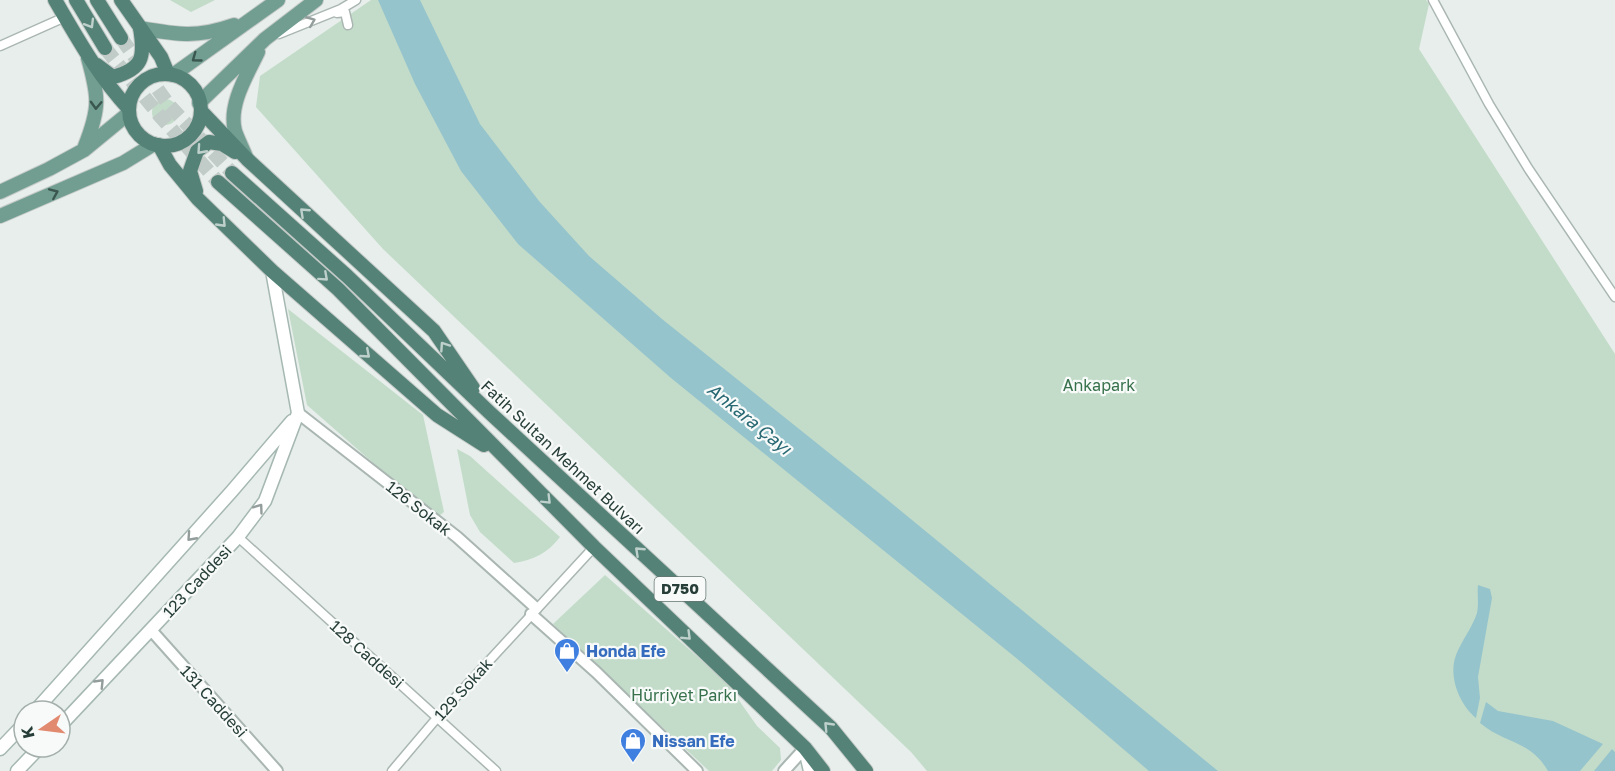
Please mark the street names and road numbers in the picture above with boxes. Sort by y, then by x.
street label: Fatih Sultan Mehmet Bulvarı [477,376,649,538]
street label: 126 Sokak [382,476,456,540]
street label: 123 Caddesi [158,541,236,621]
road number: D750 [654,577,706,601]
street label: 128 Caddesi [326,616,408,692]
street label: 129 Sokak [430,654,496,724]
street label: 131 Caddesi [176,661,252,741]

